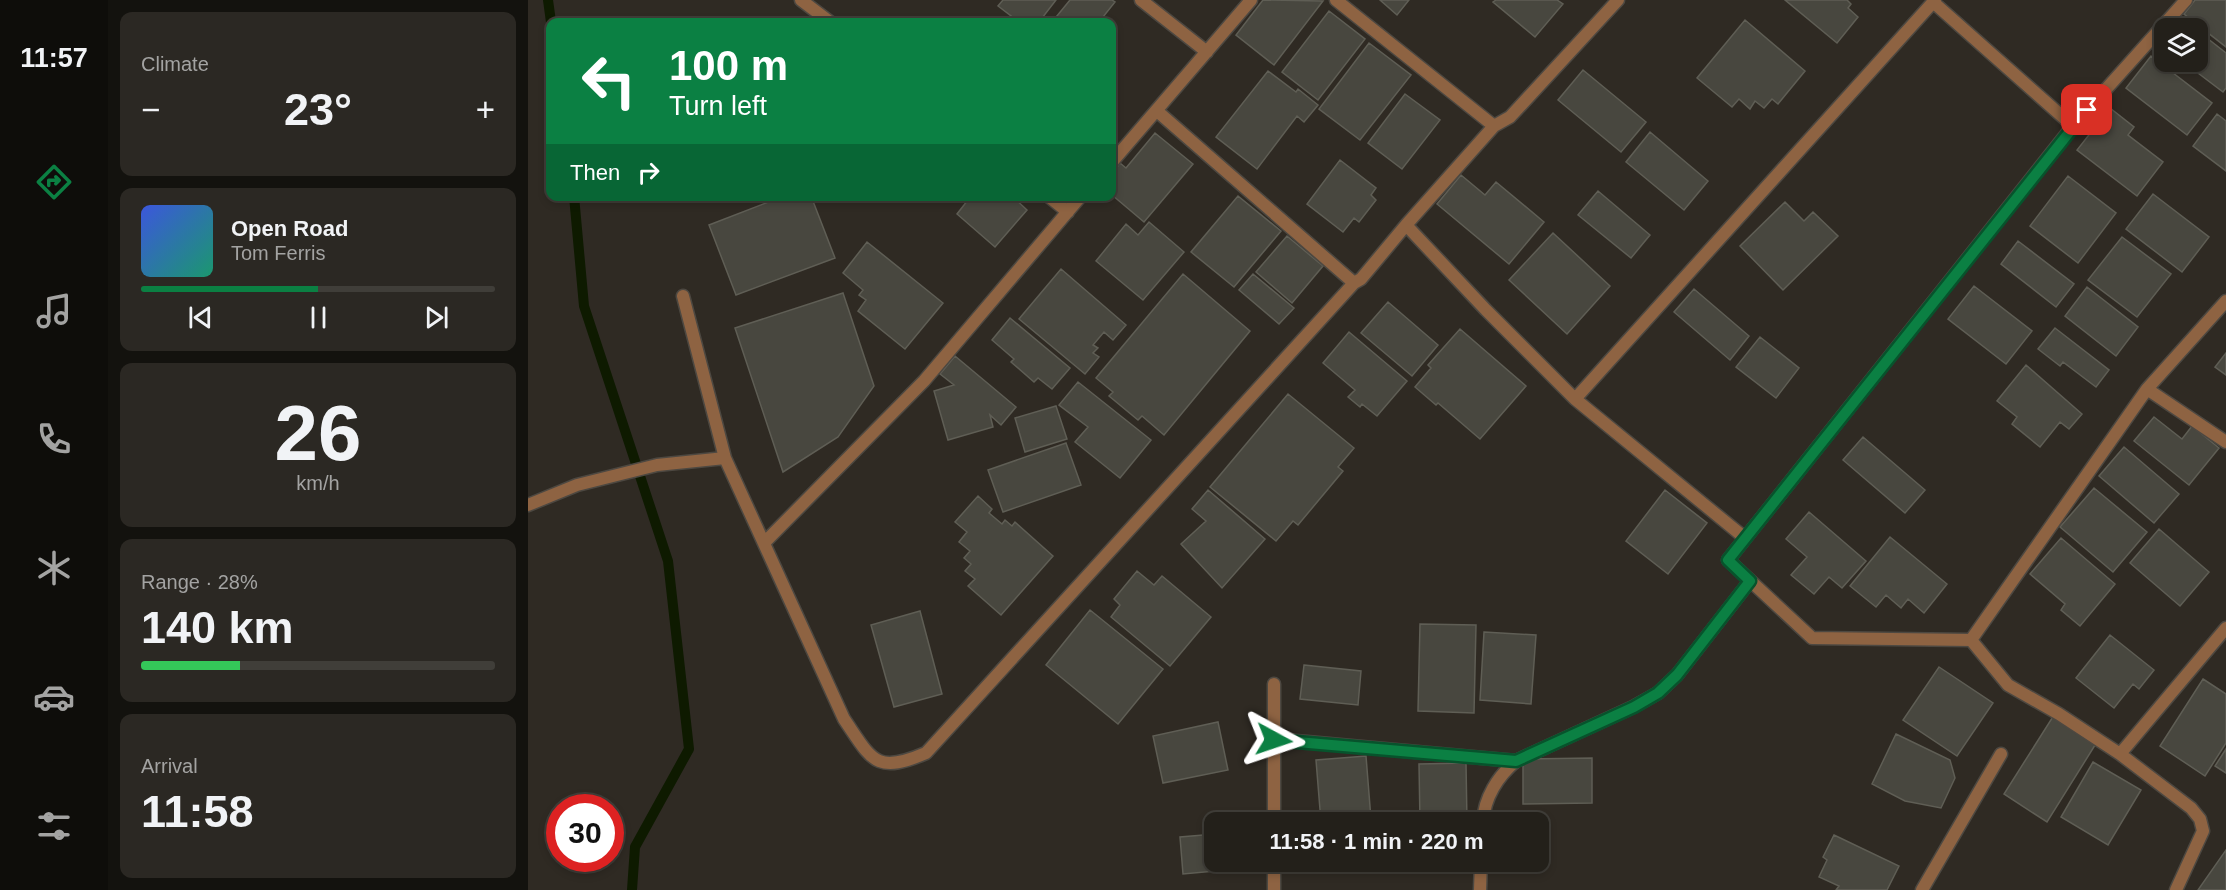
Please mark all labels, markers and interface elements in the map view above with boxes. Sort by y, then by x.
map controls [2154,18,2208,72]
button: layers [2154,18,2208,72]
icon: left [570,42,648,120]
text: 100 m [669,42,788,89]
text: 11:57 [20,43,88,73]
text: Climate [141,53,209,75]
text: 23° [284,84,352,135]
pin [2061,84,2112,135]
text: − [141,91,160,128]
text: + [476,91,495,128]
text: Turn left [669,91,767,121]
icon: arrive [2070,93,2103,126]
icon: right [632,156,665,189]
text: Then [570,160,620,185]
icon: directions [33,161,75,203]
text: Open Road [231,216,348,241]
text: Tom Ferris [231,242,325,264]
icon: music [33,290,75,332]
icon: previous [184,301,217,334]
icon: pause [302,301,335,334]
icon: next [420,301,453,334]
text: 26 [275,389,361,477]
icon: phone [33,418,75,460]
text: km/h [296,472,340,494]
icon: climate [33,547,75,589]
text: Range · 28% [141,571,258,593]
text: 140 km [141,602,294,653]
icon: car [33,676,75,718]
position arrow [1242,708,1306,772]
text: Arrival [141,755,198,777]
text: 11:58 [141,786,254,837]
speed limit sign: 30 [546,794,624,872]
icon: filters [33,805,75,847]
text: 11:58 · 1 min · 220 m [1270,829,1484,854]

